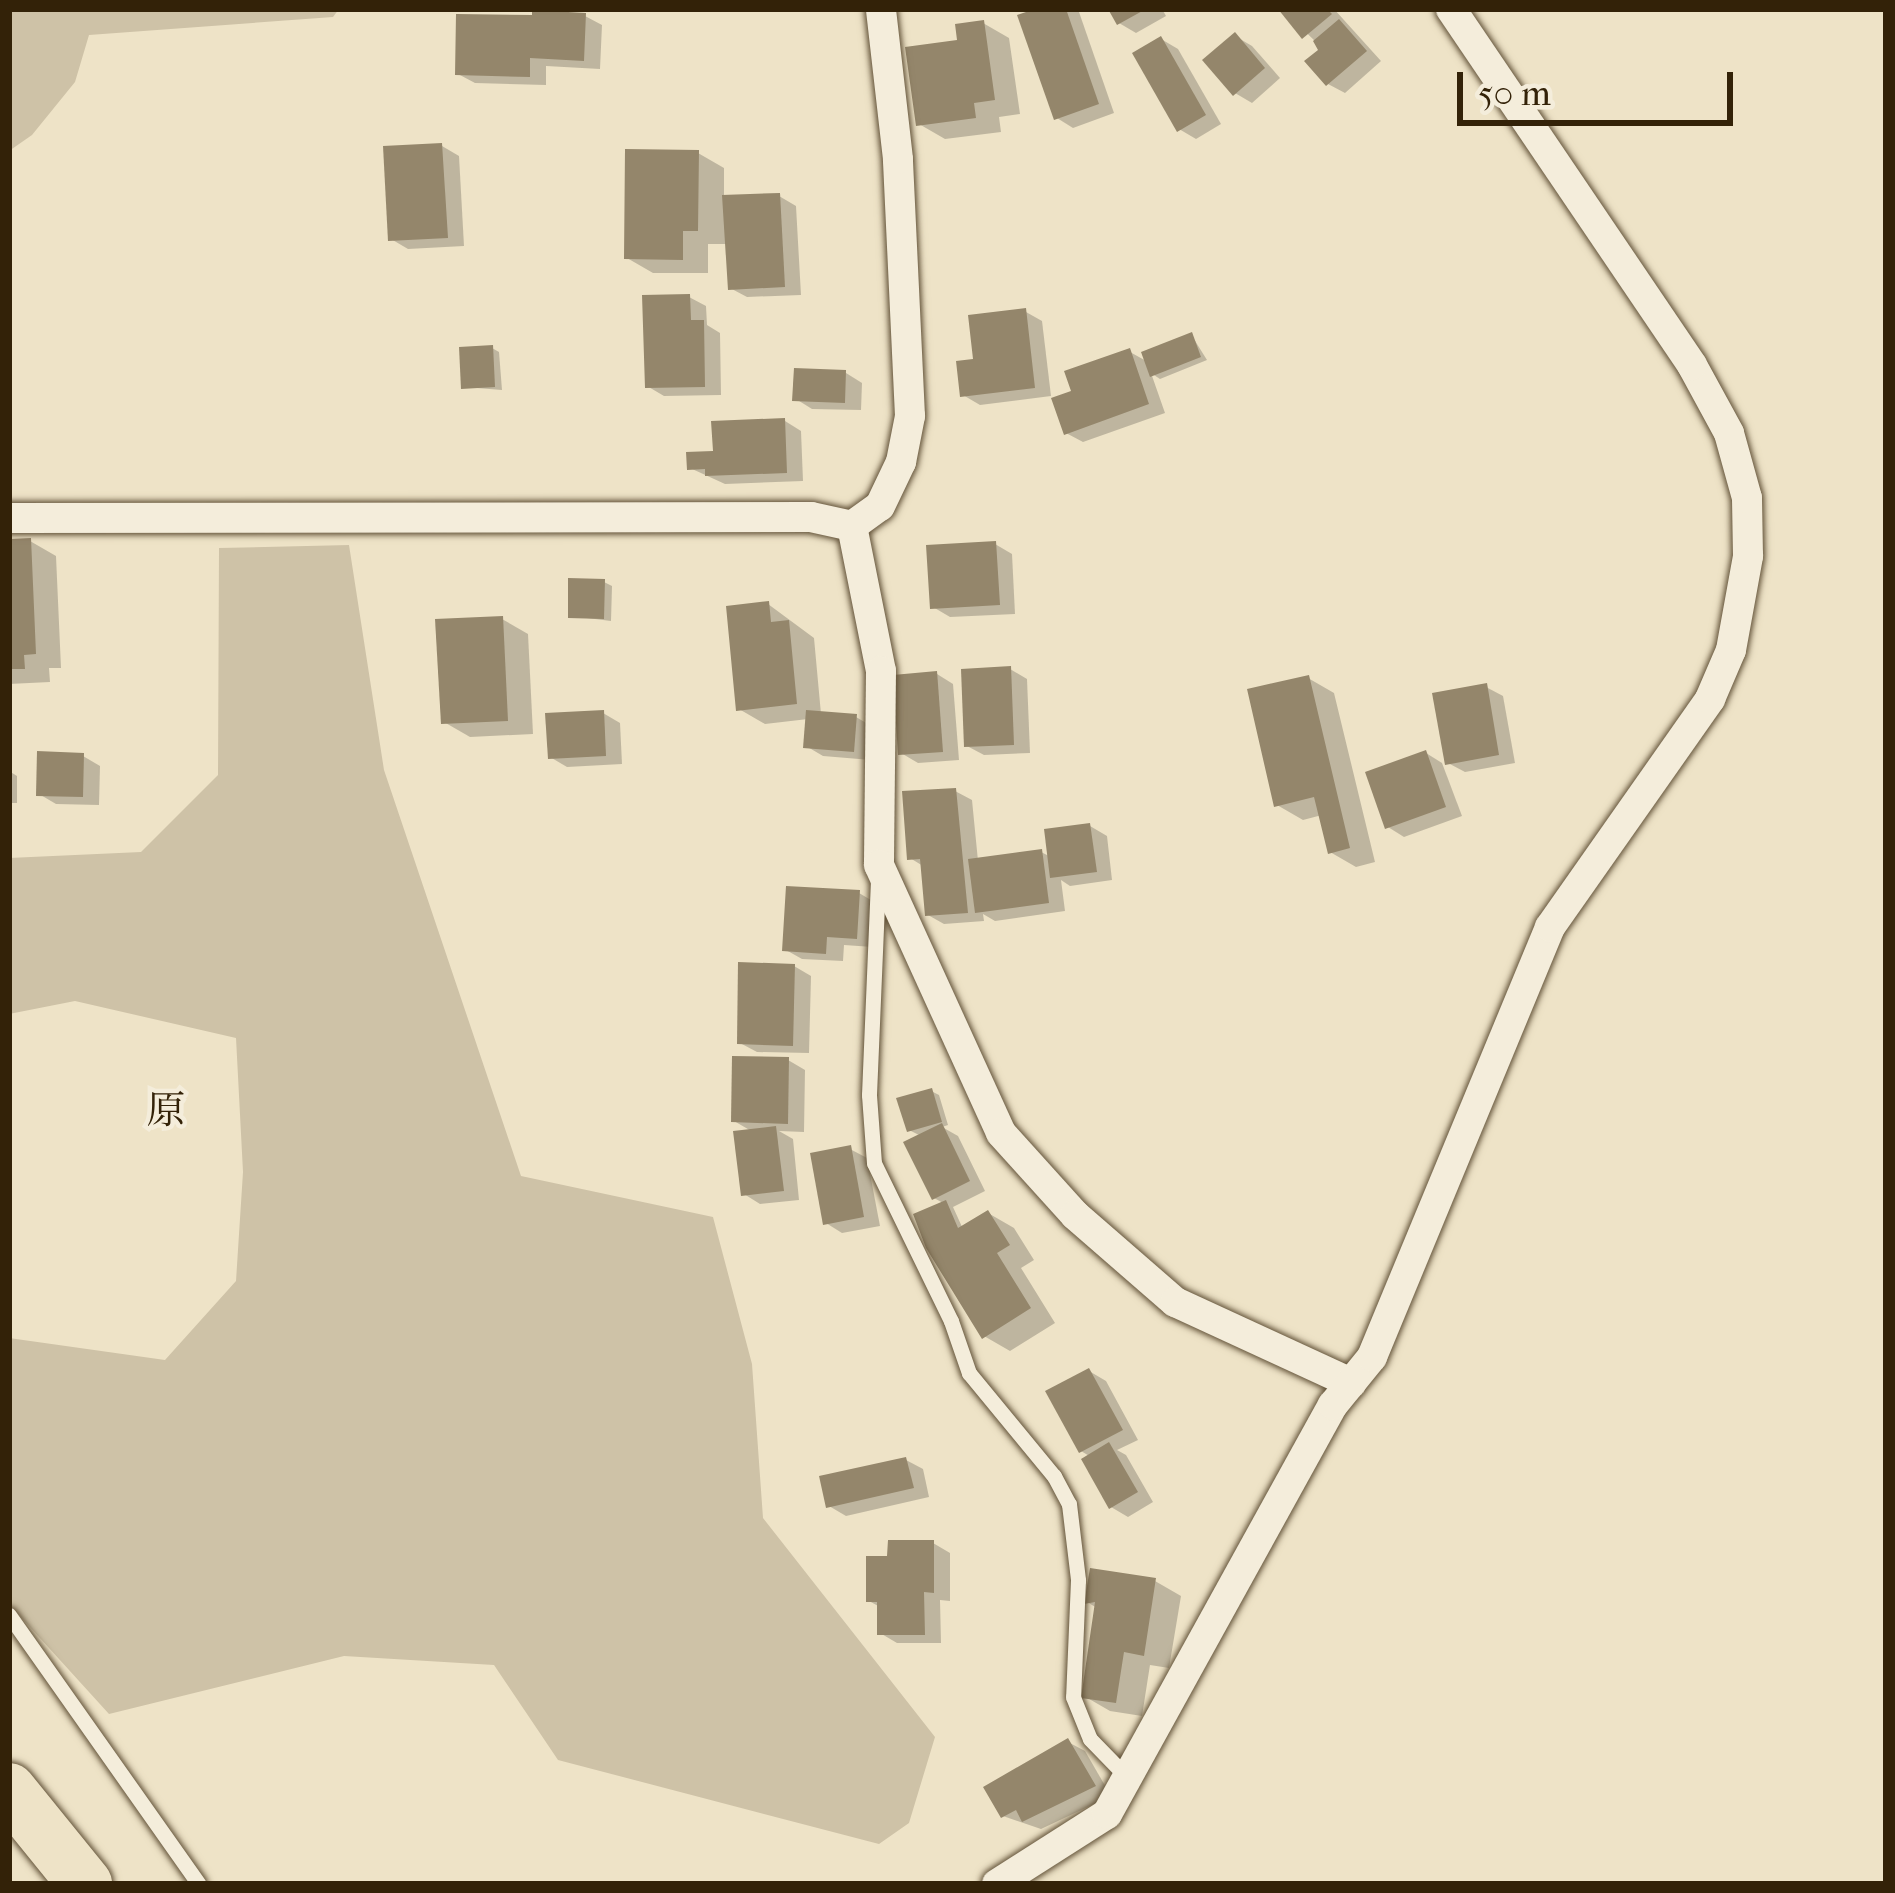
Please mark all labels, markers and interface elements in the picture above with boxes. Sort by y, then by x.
scale bar [1463,48,1739,122]
text: 50 m [1478,72,1551,114]
district label: 原 [147,1087,185,1133]

